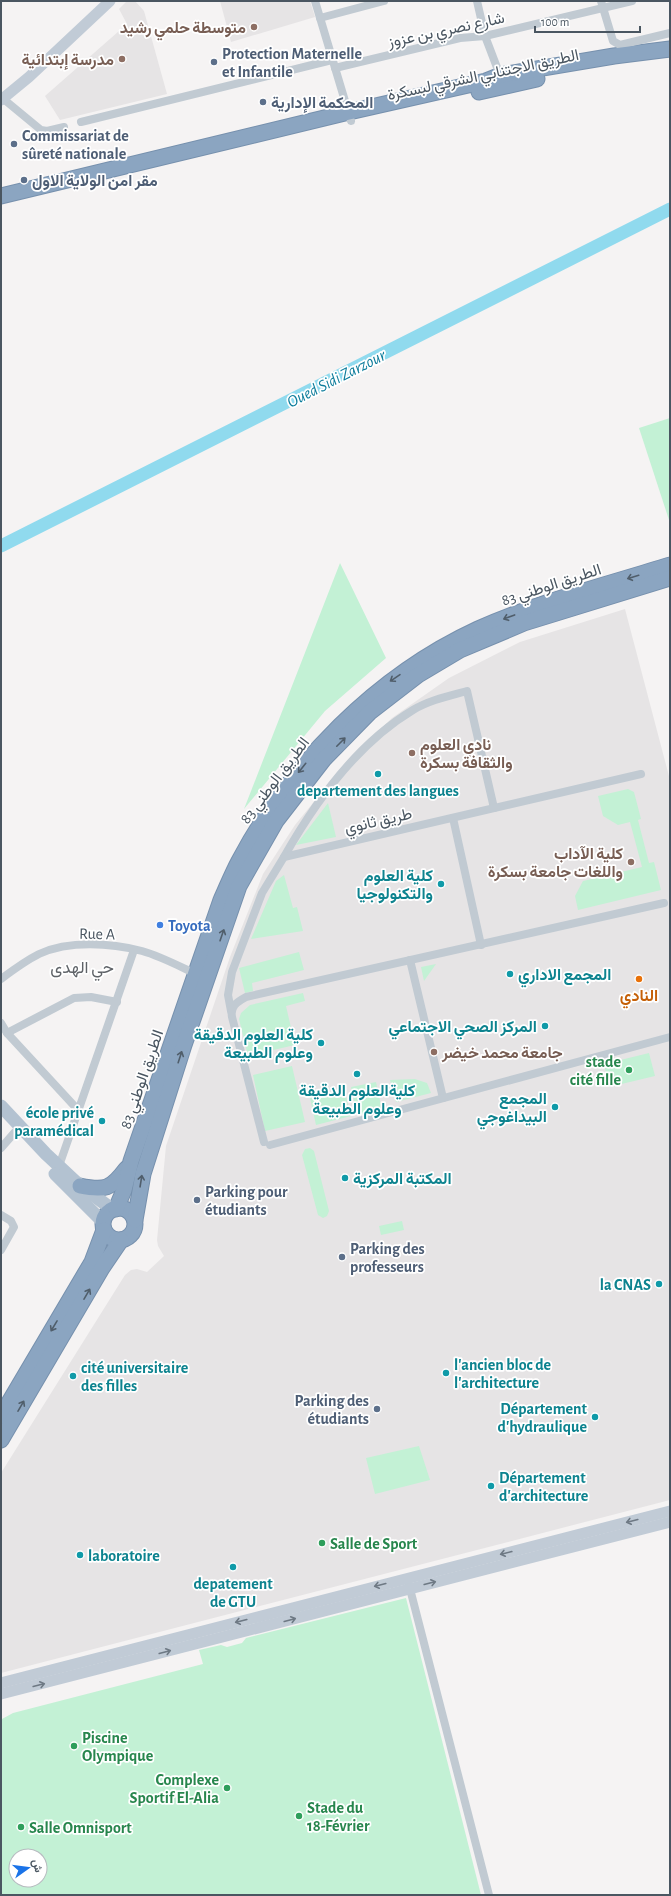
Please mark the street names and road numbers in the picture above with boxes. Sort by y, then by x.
street label: شارع نصري بن عزوز [385,10,507,55]
street label: الطريق الاجتنابي الشرقي لبسكرة [386,47,581,108]
street label: الطريق الوطني 83 [500,561,605,613]
street label: الطريق الوطني 83 [237,734,316,830]
street label: طريق ثانوي [343,805,415,841]
street label: Rue A [79,926,115,942]
street label: الطريق الوطني 83 [117,1028,171,1133]

